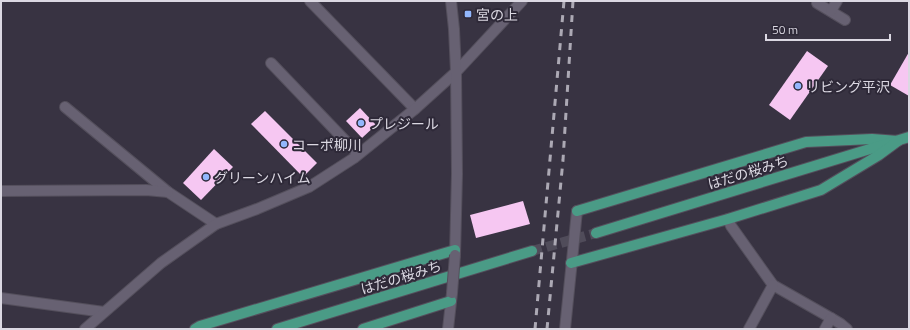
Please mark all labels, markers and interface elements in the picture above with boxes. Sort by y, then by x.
place label: 宮の上 [476,4,518,25]
marker: 宮の上 [463,9,473,19]
scale bar [766,16,890,42]
text: 50 m [772,20,798,39]
place label: リビング平沢 [806,76,890,97]
marker: リビング平沢 [793,81,803,91]
place label: プレジール [369,113,439,134]
marker: プレジール [356,118,366,128]
place label: コーポ柳川 [292,134,362,155]
marker: コーポ柳川 [279,139,289,149]
street label: はだの桜みち [705,150,791,194]
place label: グリーンハイム [214,167,311,188]
marker: グリーンハイム [201,172,211,182]
street label: はだの桜みち [358,255,444,299]

